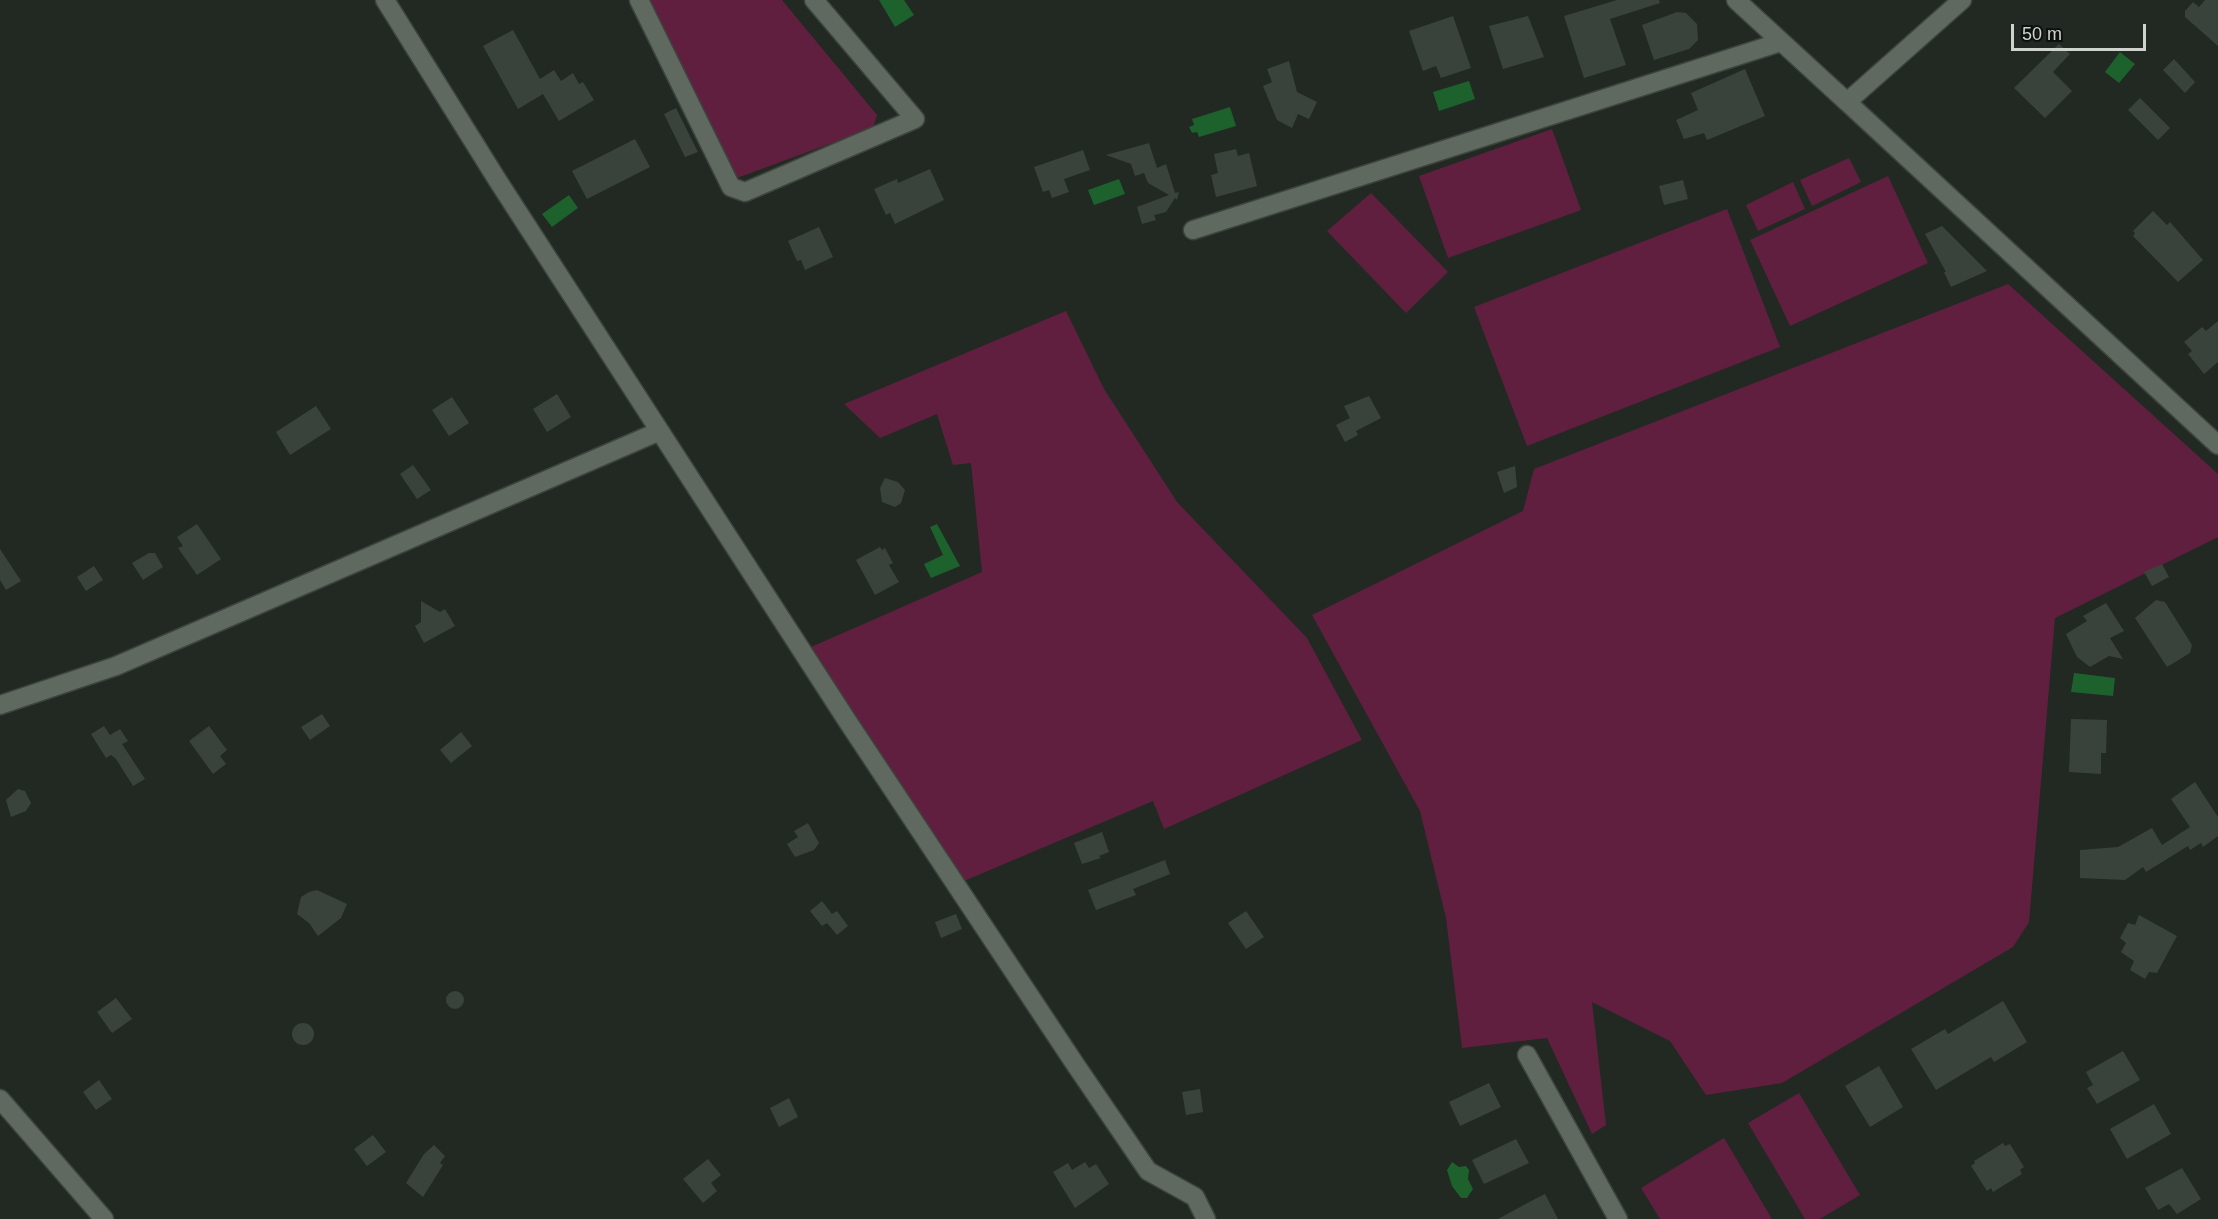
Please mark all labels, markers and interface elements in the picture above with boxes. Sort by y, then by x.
scale bar [2014,12,2149,50]
text: 50 m [2022,24,2062,44]

